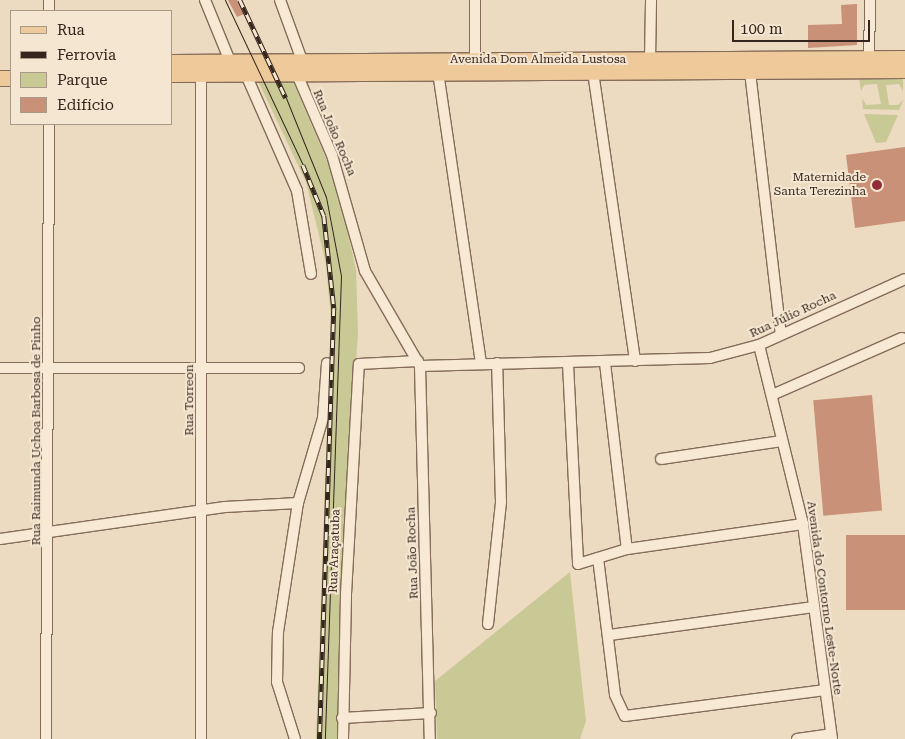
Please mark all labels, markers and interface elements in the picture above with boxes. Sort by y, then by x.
legend [10,10,172,125]
scale bar [735,10,872,42]
text: 100 m [740,20,783,38]
text: Rua [57,21,85,39]
text: Ferrovia [57,46,116,64]
street label: Avenida Dom Almeida Lustosa [450,53,626,67]
text: Parque [57,71,108,89]
street label: Rua João Rocha [309,88,359,178]
text: Edifício [57,96,114,114]
place label: Maternidade Santa Terezinha [774,171,866,199]
marker: Maternidade Santa Terezinha [870,178,884,192]
street label: Rua Júlio Rocha [748,289,838,341]
street label: Rua Raimunda Uchoa Barbosa de Pinho [30,317,44,545]
street label: Rua Torreon [183,364,197,436]
street label: Avenida do Contorno Leste-Norte [803,500,845,696]
street label: Rua João Rocha [404,507,422,599]
street label: Rua Araçatuba [326,509,344,593]

